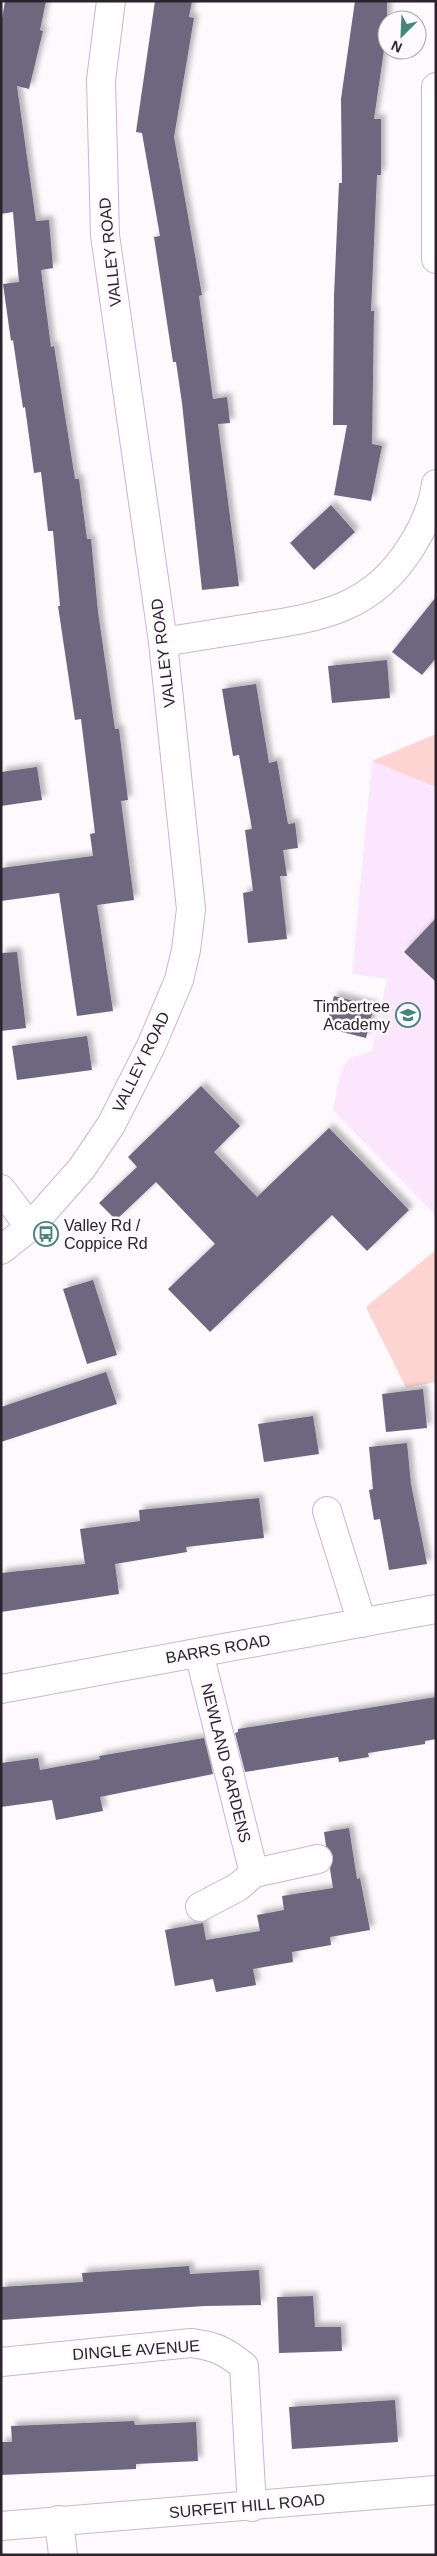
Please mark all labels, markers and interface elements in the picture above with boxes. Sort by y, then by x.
north arrow [377,10,427,60]
text: N [389,38,405,56]
street label: VALLEY ROAD [96,197,124,307]
street label: VALLEY ROAD [148,598,178,708]
place label: Timbertree Academy [313,998,390,1033]
school or university icon: Timbertree Academy [395,1002,421,1028]
street label: VALLEY ROAD [109,1009,173,1115]
place label: Valley Rd / Coppice Rd [64,1217,148,1252]
bus stop icon: Valley Rd / Coppice Rd [33,1221,59,1247]
street label: BARRS ROAD [164,1631,272,1667]
street label: NEWLAND GARDENS [198,1682,254,1844]
street label: DINGLE AVENUE [72,2337,200,2363]
street label: SURFEIT HILL ROAD [168,2491,326,2521]

